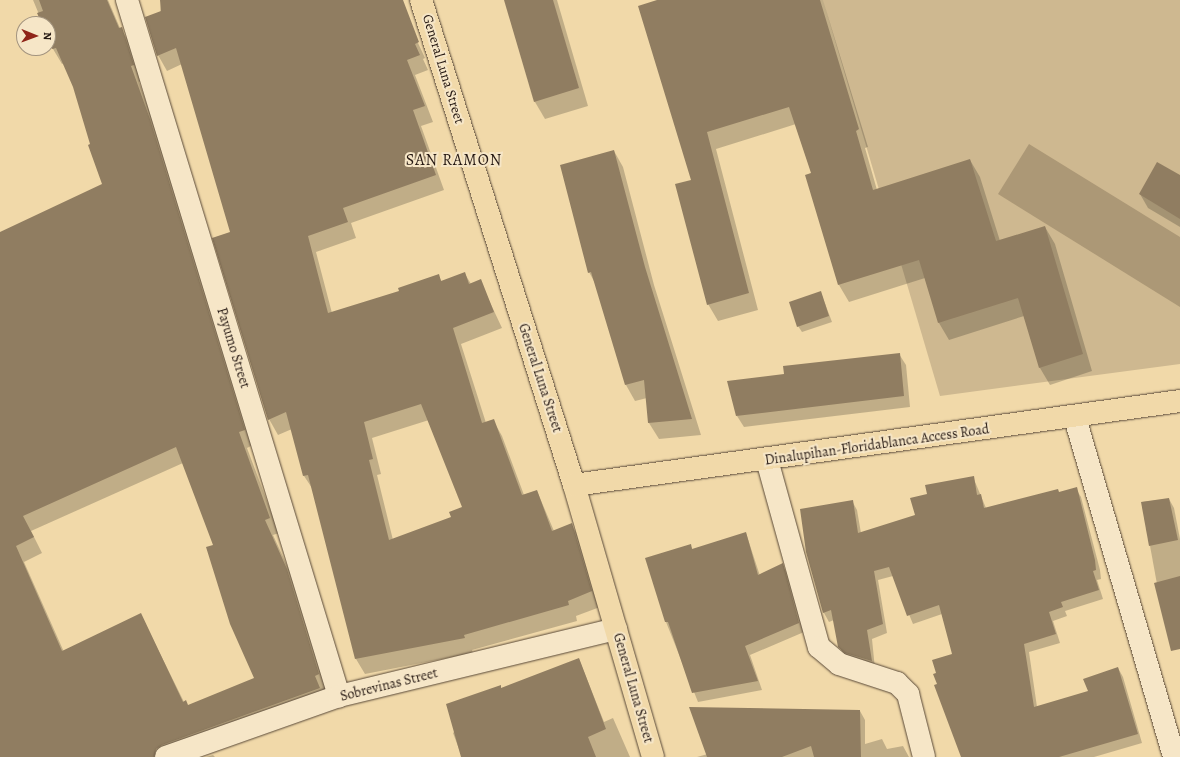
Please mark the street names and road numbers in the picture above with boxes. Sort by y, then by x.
street label: General Luna Street [418,12,468,126]
street label: Payumo Street [213,306,253,390]
street label: General Luna Street [515,322,565,434]
street label: Dinalupihan-Floridablanca Access Road [764,421,990,469]
street label: General Luna Street [609,631,657,745]
street label: Sobrevinas Street [338,665,440,705]

